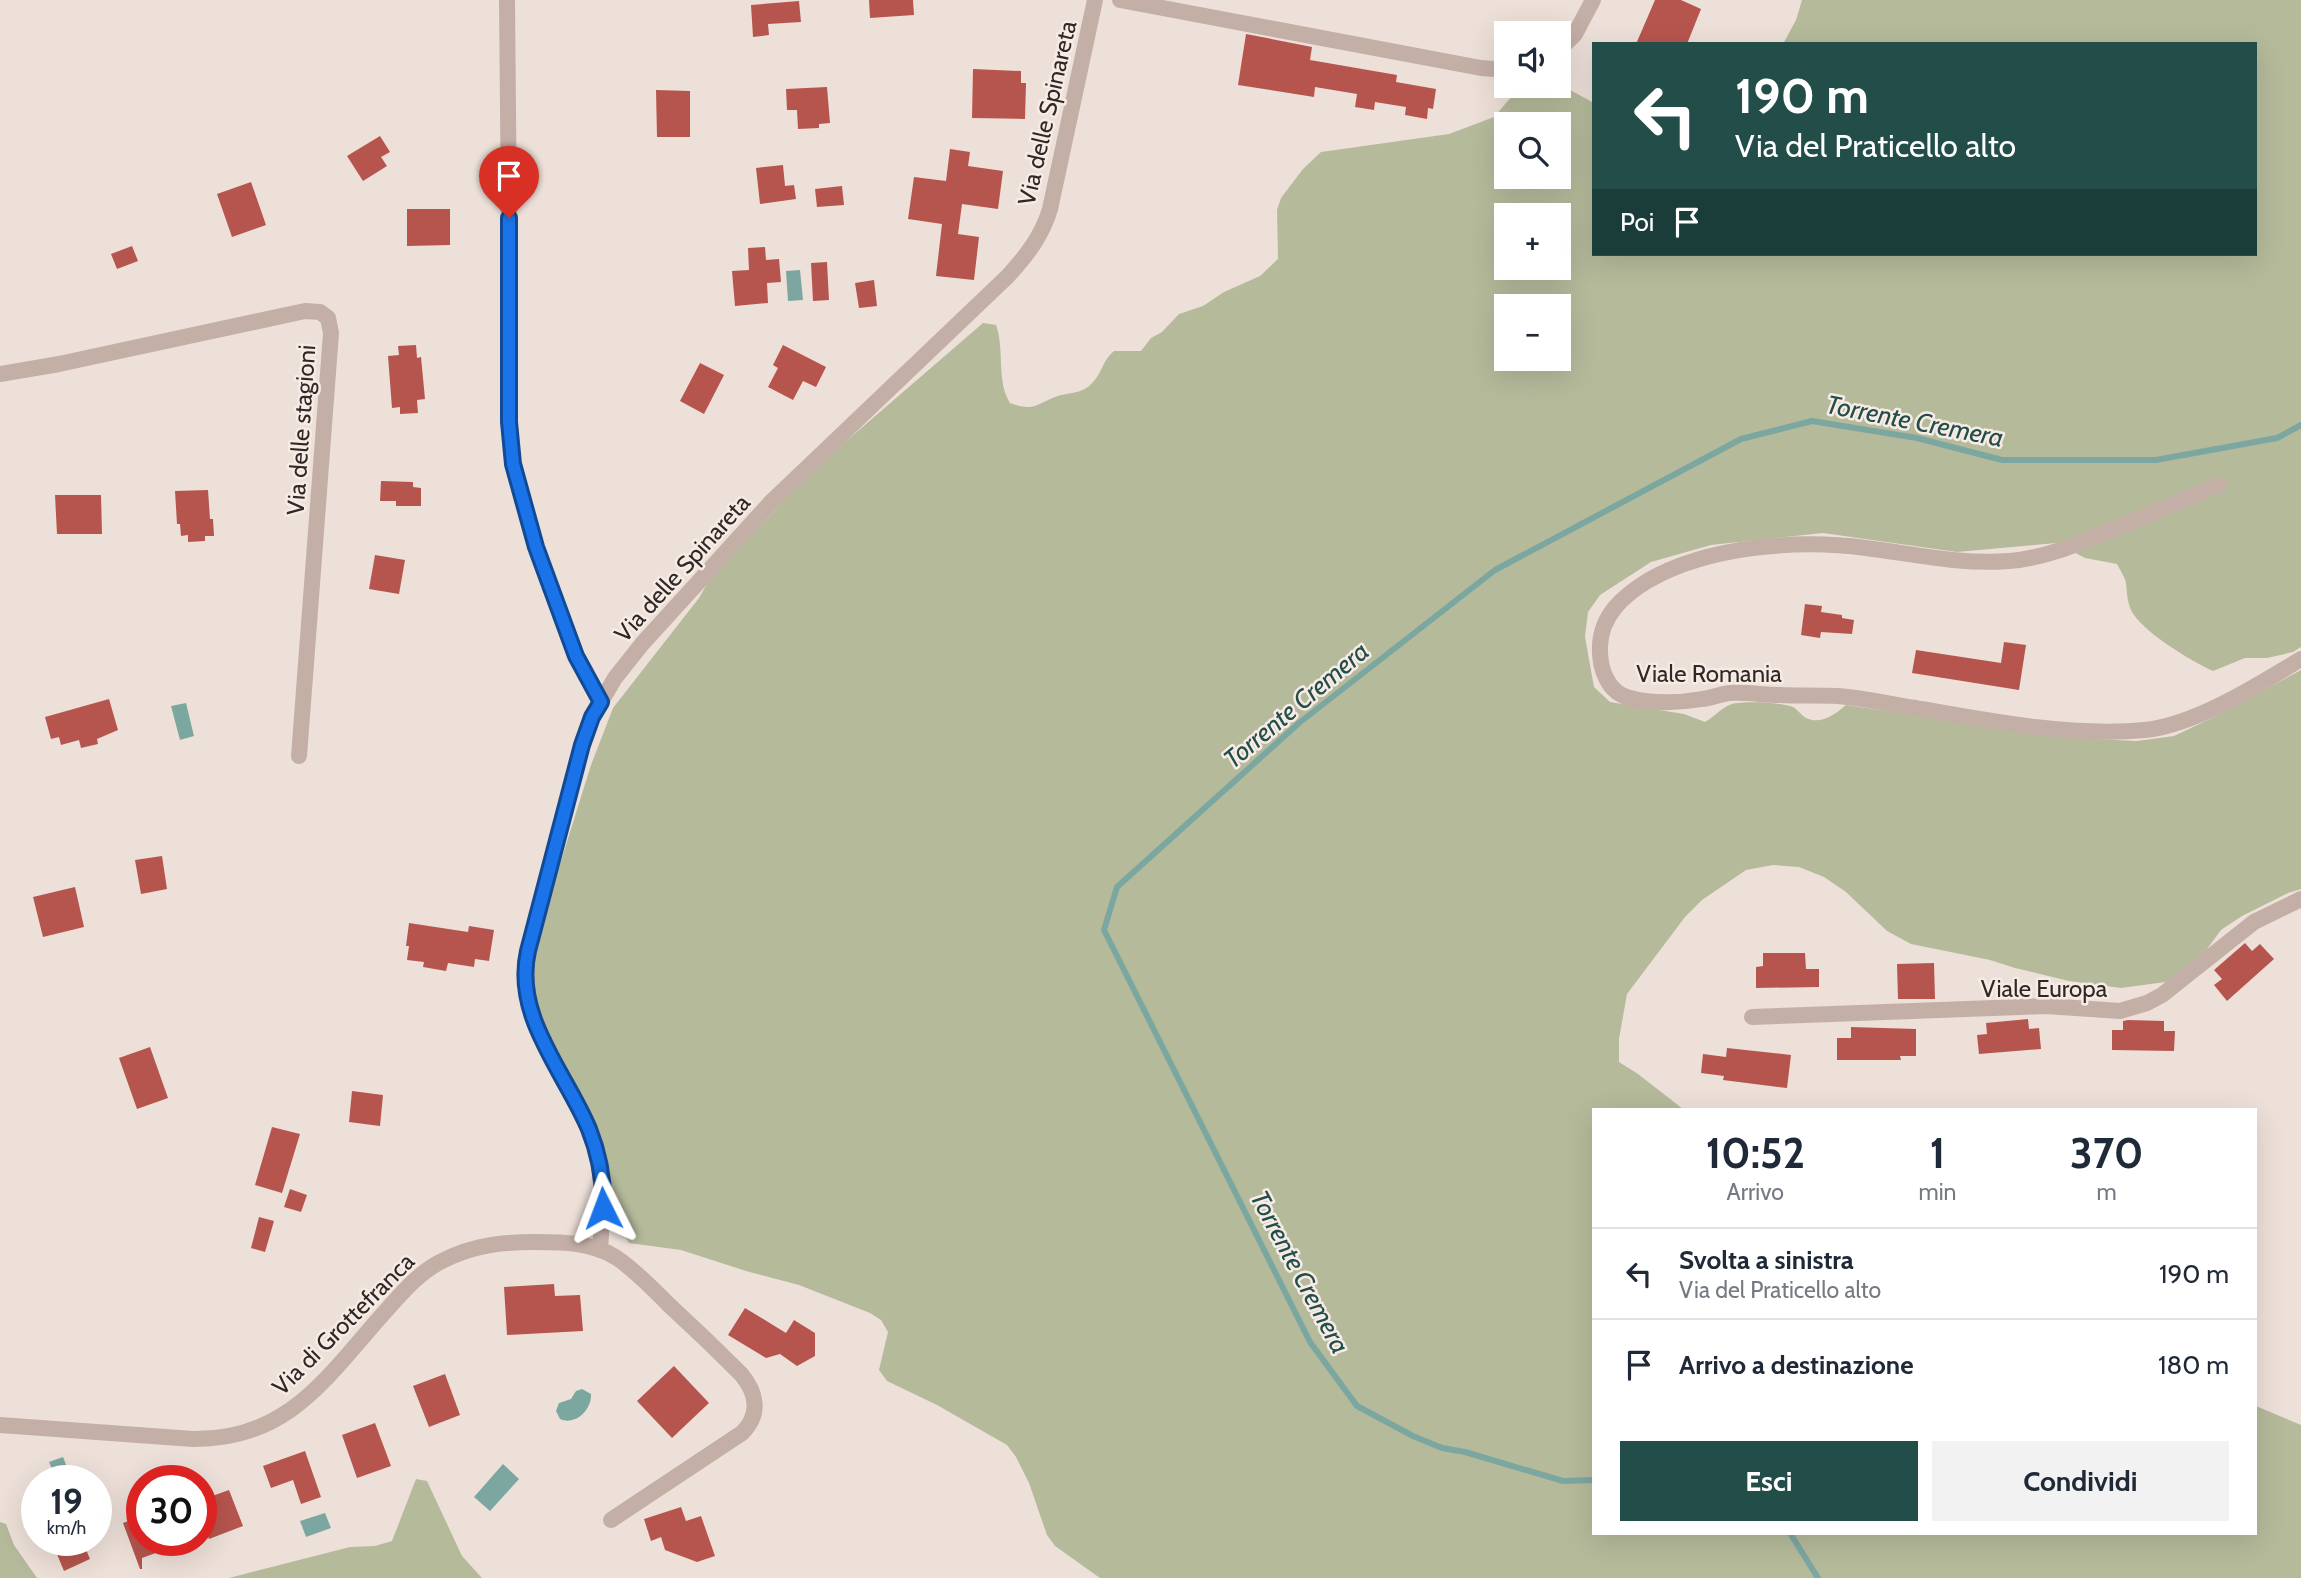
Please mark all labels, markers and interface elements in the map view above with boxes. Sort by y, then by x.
street label: Via delle Spinareta [1012,17,1082,208]
map controls [1494,21,1571,371]
button: sound [1494,21,1571,98]
text: 190 m [1735,66,1869,125]
icon: left [1620,70,1711,161]
button: search [1494,112,1571,189]
text: Via del Praticello alto [1735,126,2016,165]
pin [479,146,539,218]
icon: arrive [490,157,528,195]
button: + [1494,203,1571,280]
icon: arrive [1668,203,1706,241]
text: Poi [1620,206,1654,238]
button: − [1494,294,1571,371]
street label: Via delle stagioni [281,344,321,516]
water label: Torrente Cremera [1824,388,2006,454]
street label: Via delle Spinareta [608,488,756,648]
water label: Torrente Cremera [1217,635,1375,775]
street label: Viale Romania [1636,659,1782,688]
street label: Viale Europa [1981,974,2108,1003]
text: 10:52 [1706,1127,1805,1179]
text: 1 [1930,1127,1945,1179]
text: 370 [2070,1127,2143,1179]
position arrow [566,1171,640,1245]
text: Arrivo [1727,1178,1784,1206]
text: min [1919,1178,1956,1206]
text: m [2097,1178,2117,1206]
water label: Torrente Cremera [1244,1185,1356,1359]
text: Svolta a sinistra [1679,1244,1854,1276]
street label: Via di Grottefranca [266,1247,420,1401]
icon: left [1620,1255,1658,1293]
text: 190 m [2159,1258,2229,1290]
text: Via del Praticello alto [1679,1276,1881,1304]
icon: arrive [1620,1346,1658,1384]
text: Arrivo a destinazione [1679,1349,1914,1381]
text: 180 m [2158,1349,2229,1381]
button: Esci [1620,1441,1918,1521]
button: Condividi [1932,1441,2229,1521]
speed limit sign: 30 [126,1465,217,1556]
text: 19 [50,1480,83,1523]
text: km/h [47,1517,86,1539]

